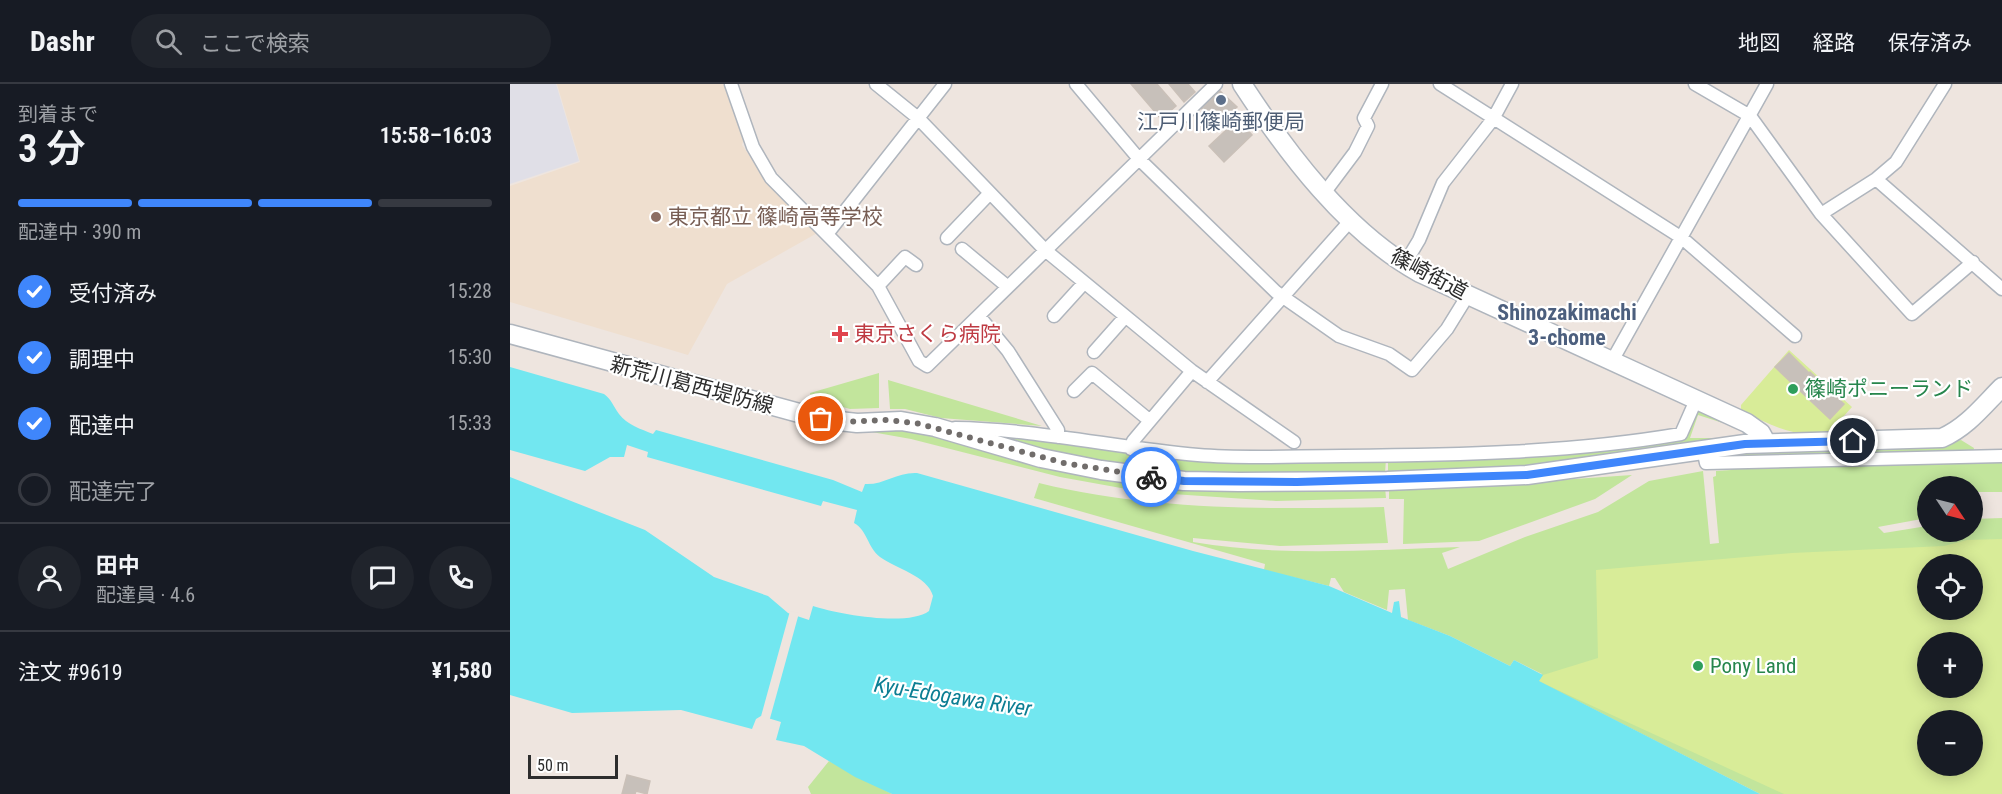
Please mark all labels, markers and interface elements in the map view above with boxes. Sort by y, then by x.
search box [131,14,551,68]
text: Dashr [30,25,95,58]
icon: search [152,25,185,58]
text: ここで検索 [200,31,310,56]
text: 地図 [1738,31,1780,55]
text: 経路 [1813,31,1855,55]
text: 保存済み [1888,31,1972,55]
marker: 江戸川篠崎郵便局 [1214,93,1228,107]
text: 到着まで [18,102,98,126]
place label: 江戸川篠崎郵便局 [1137,110,1305,134]
text: 15:58–16:03 [380,123,492,148]
text: 3 分 [18,126,86,172]
place label: 東京都立 篠崎高等学校 [668,205,883,229]
marker: 東京都立 篠崎高等学校 [649,210,663,224]
text: 配達中 · 390 m [18,220,141,244]
street label: 篠崎街道 [1386,244,1472,304]
icon: check [18,275,51,308]
text: 15:28 [448,279,492,303]
text: 受付済み [69,281,157,306]
district label: Shinozakimachi 3-chome [1497,300,1637,350]
place label: 東京さくら病院 [854,322,1001,346]
marker: 東京さくら病院 [831,325,849,343]
icon: check [18,341,51,374]
text: 15:30 [448,345,492,369]
text: 調理中 [69,347,135,372]
street label: 新荒川葛西堤防線 [608,352,776,418]
place label: 篠崎ポニーランド [1805,377,1973,401]
marker: 篠崎ポニーランド [1786,382,1800,396]
pin [795,393,846,444]
icon: bag [804,402,837,435]
icon: check [18,407,51,440]
text: 15:33 [448,411,492,435]
text: 配達中 [69,413,135,438]
pin [1827,415,1878,466]
icon: home [1836,424,1869,457]
courier [1121,447,1181,507]
icon: bike [1135,461,1168,494]
north arrow [1917,476,1983,542]
map controls [1917,476,1983,776]
text: 配達完了 [69,479,157,504]
button: person [18,546,81,609]
button: chat [351,546,414,609]
button: phone [429,546,492,609]
text: 田中 [96,553,140,578]
button: locate [1917,554,1983,620]
text: 配達員 · 4.6 [96,583,195,607]
button: + [1917,632,1983,698]
place label: Pony Land [1710,654,1796,678]
text: ¥1,580 [432,658,492,683]
marker: Pony Land [1691,659,1705,673]
text: 注文 #9619 [18,660,123,685]
water label: Kyu-Edogawa River [872,672,1034,721]
button: − [1917,710,1983,776]
scale bar [528,752,618,780]
text: 50 m [537,756,569,775]

